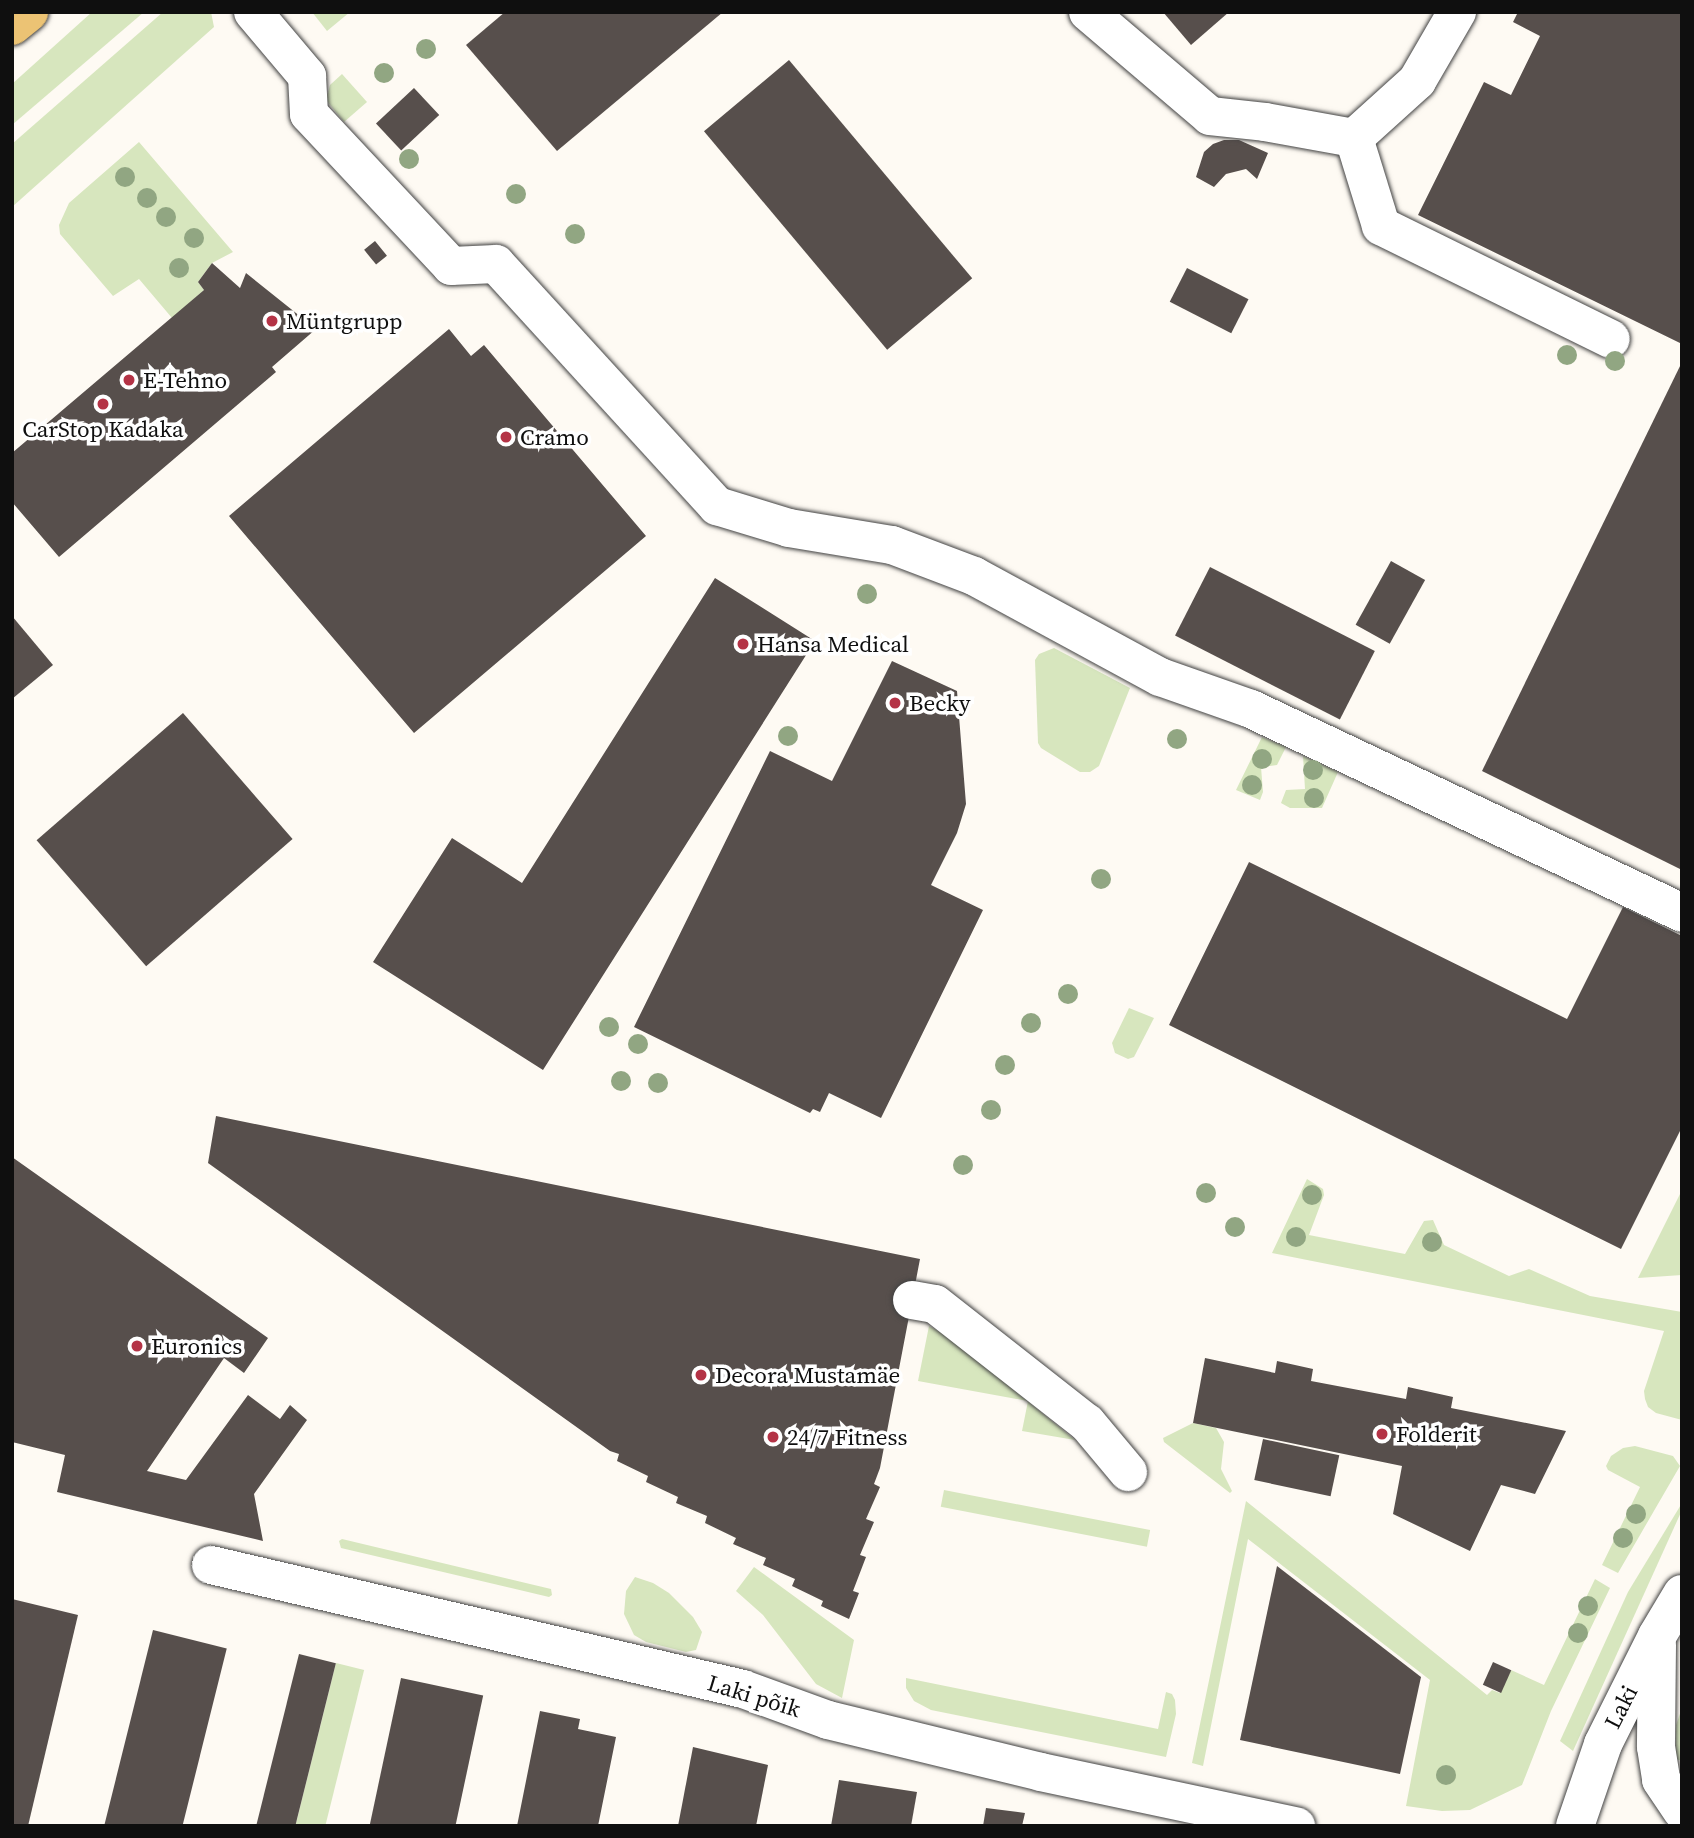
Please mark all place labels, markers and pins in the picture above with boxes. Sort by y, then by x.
place label: Müntgrupp [286,307,402,335]
marker: Müntgrupp [264,313,280,329]
place label: E-Tehno [143,366,227,394]
marker: E-Tehno [121,372,137,388]
marker: CarStop Kadaka [95,396,111,412]
place label: CarStop Kadaka [22,415,184,443]
place label: Cramo [520,423,589,451]
marker: Cramo [498,429,514,445]
place label: Hansa Medical [757,630,909,658]
marker: Hansa Medical [735,636,751,652]
place label: Becky [909,689,971,717]
marker: Becky [887,695,903,711]
place label: Euronics [151,1332,242,1360]
marker: Euronics [129,1338,145,1354]
place label: Decora Mustamäe [715,1361,900,1389]
marker: Decora Mustamäe [693,1367,709,1383]
place label: Folderit [1396,1420,1476,1448]
place label: 24/7 Fitness [787,1423,907,1451]
marker: Folderit [1374,1426,1390,1442]
marker: 24/7 Fitness [765,1429,781,1445]

